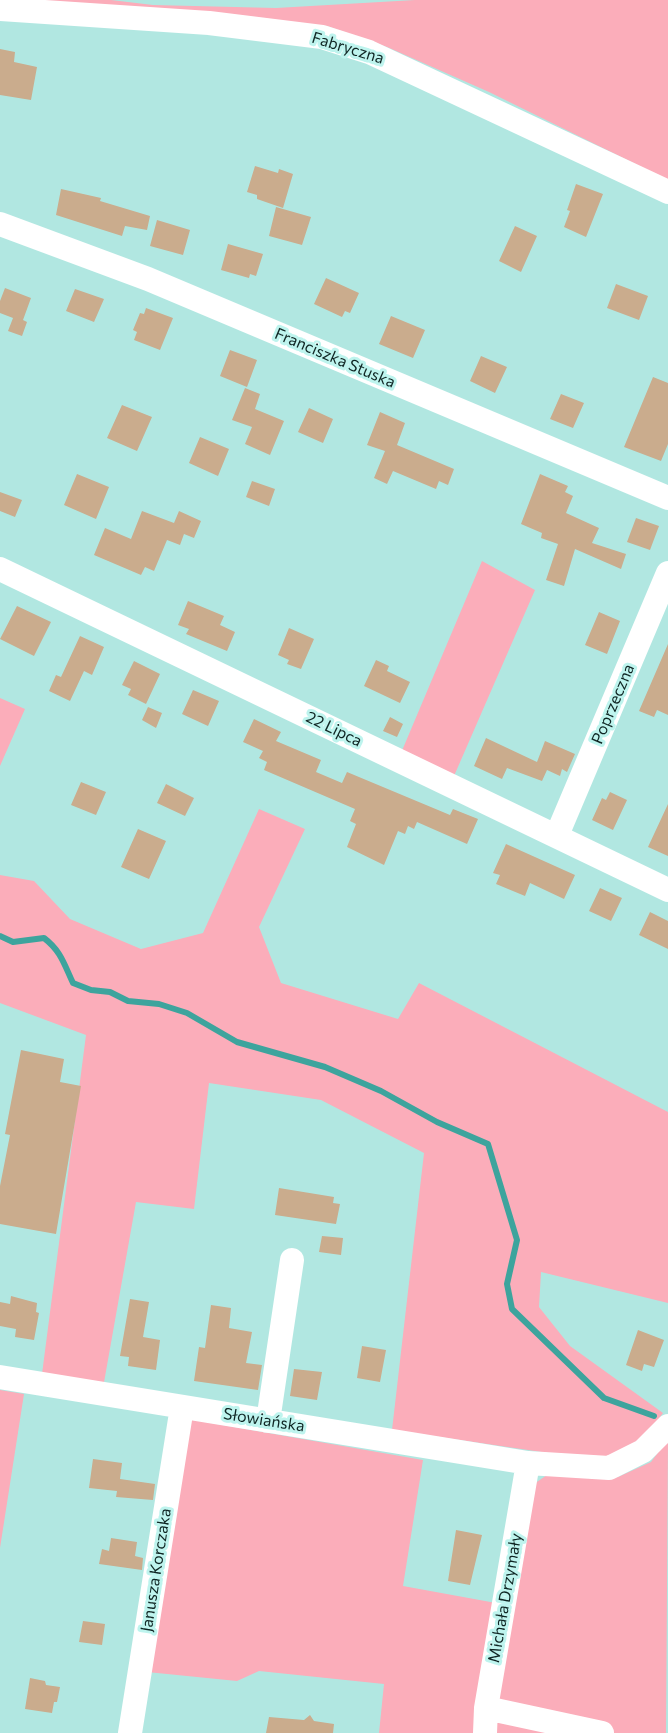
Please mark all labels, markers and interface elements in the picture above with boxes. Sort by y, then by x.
street label: Fabryczna [310,28,386,68]
street label: Franciszka Stuska [272,324,398,392]
street label: Poprzeczna [588,661,638,747]
street label: 22 Lipca [303,707,365,751]
street label: Słowiańska [222,1404,306,1436]
street label: Janusza Korczaka [137,1507,175,1633]
street label: Michała Drzymały [484,1532,526,1664]

